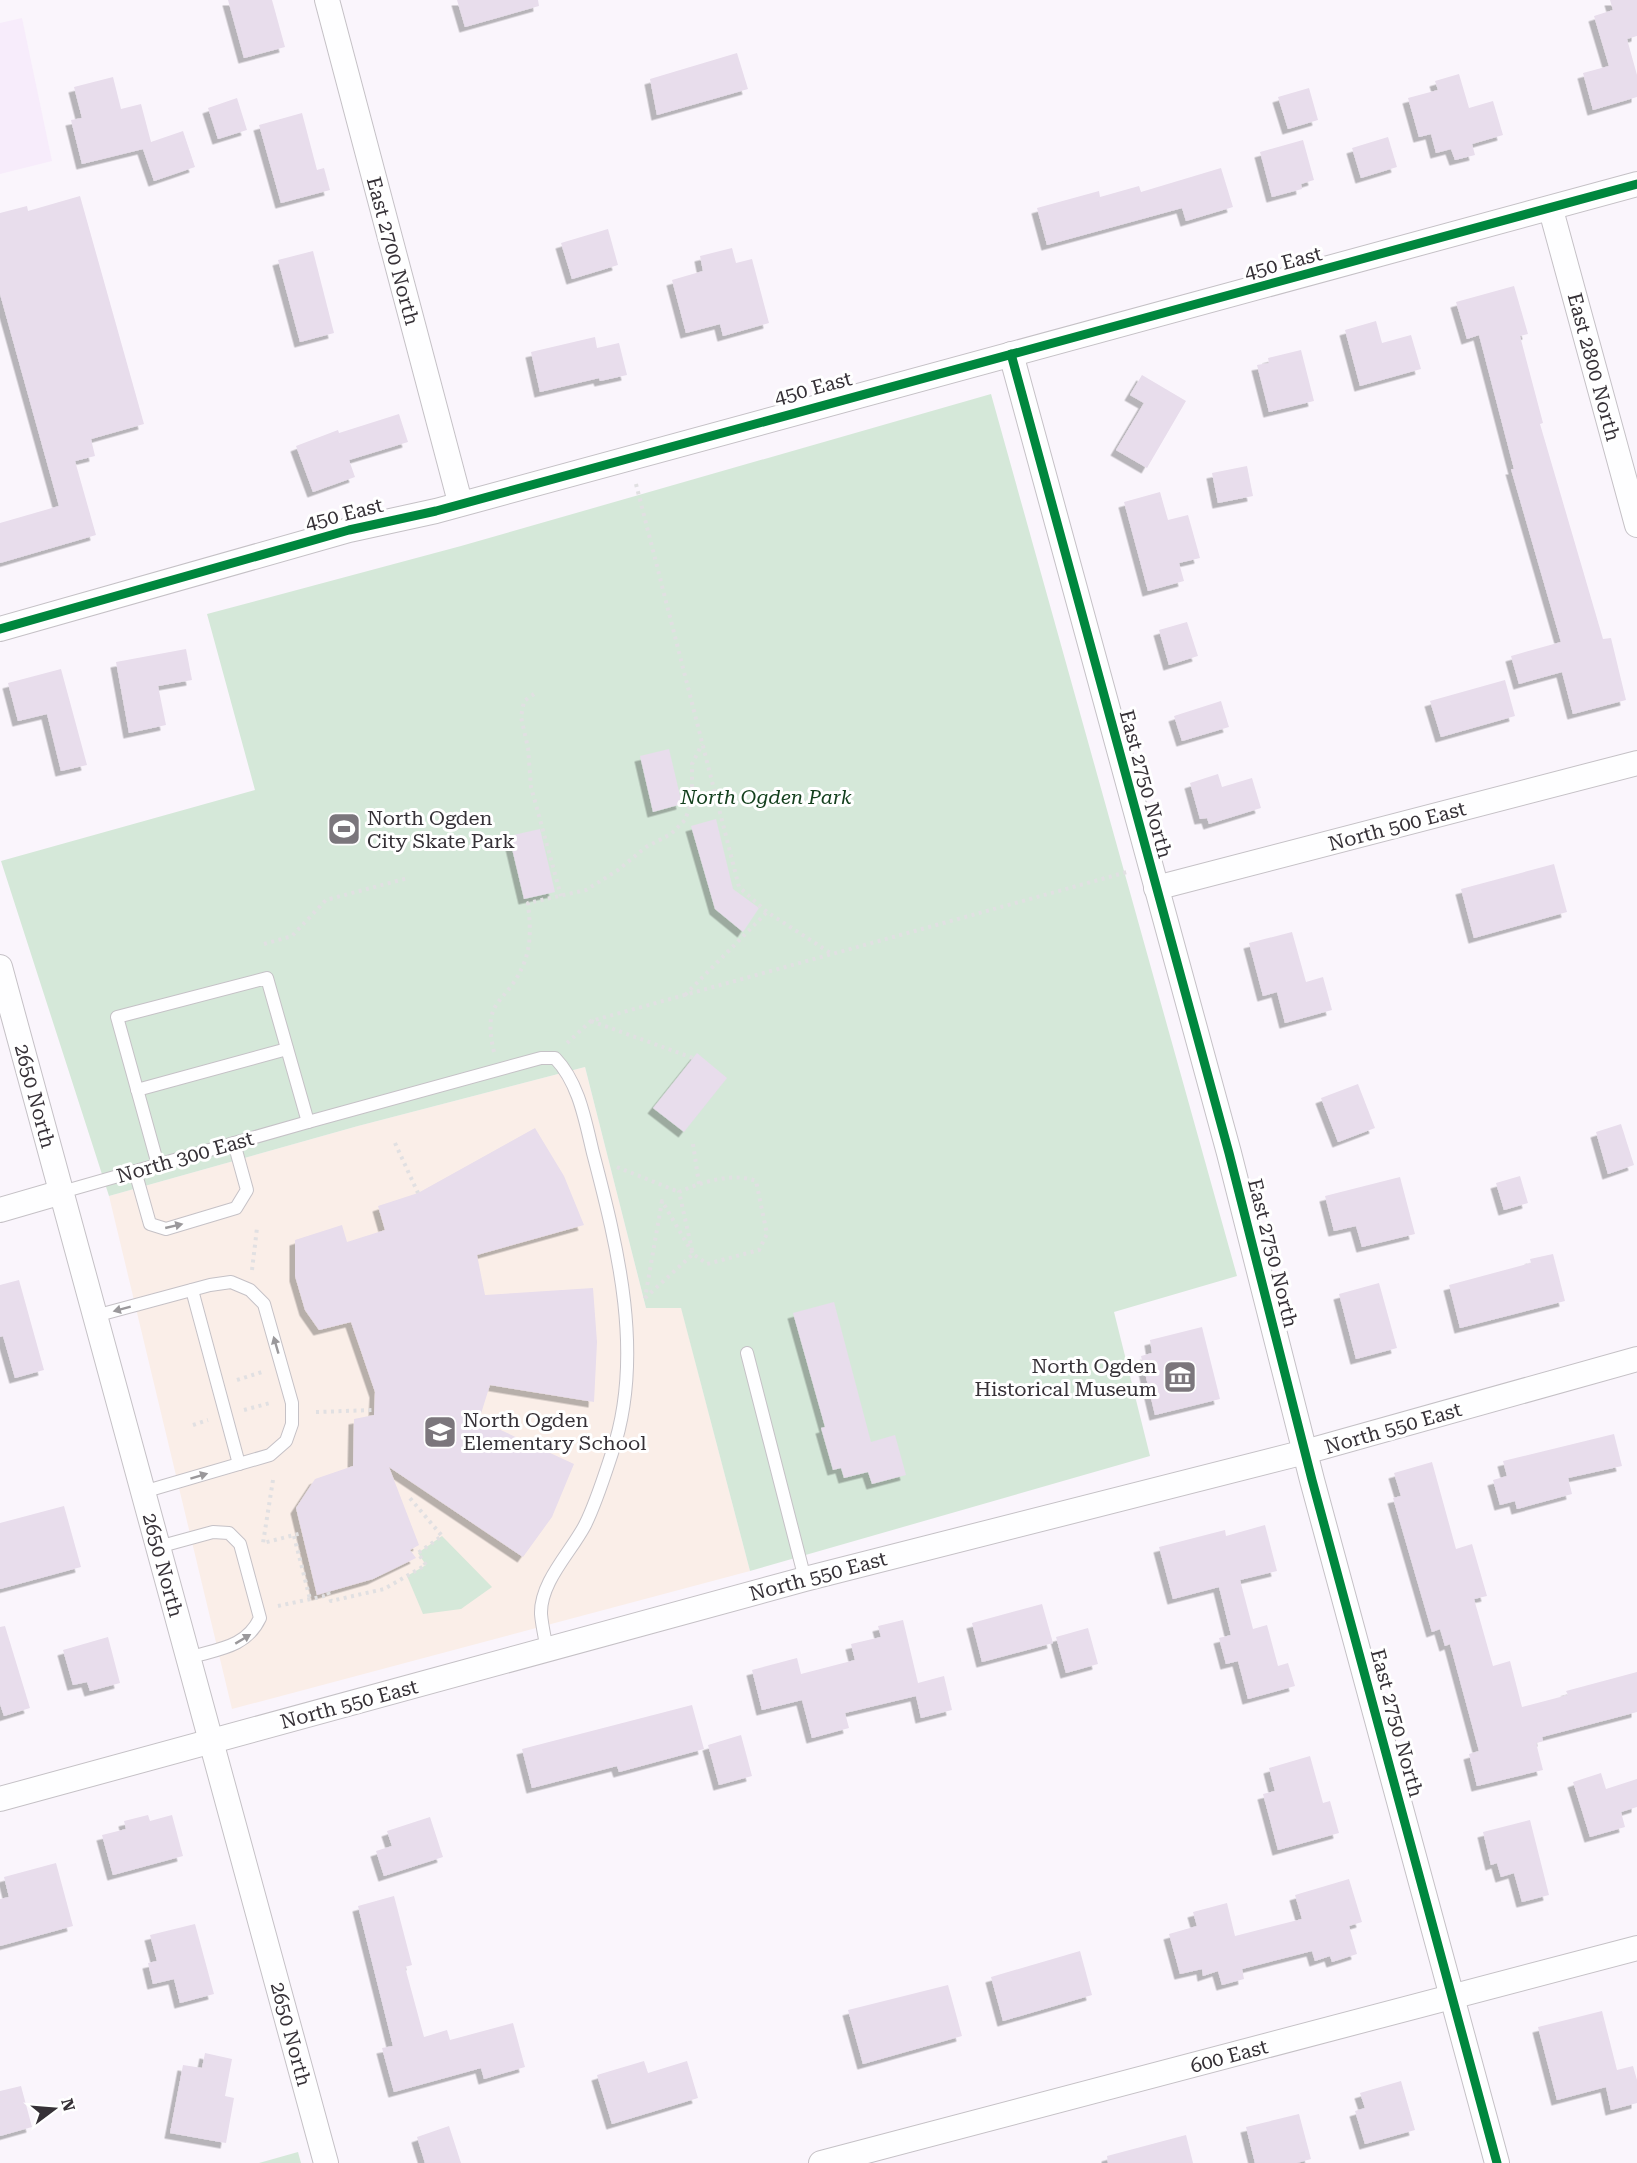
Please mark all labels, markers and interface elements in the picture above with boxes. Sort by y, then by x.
street label: East 2700 North [362,174,424,328]
street label: 450 East [1242,241,1325,285]
street label: East 2800 North [1563,290,1625,444]
street label: 450 East [772,366,855,410]
street label: 450 East [303,493,386,535]
street label: East 2750 North [1115,707,1177,861]
park label: North Ogden Park [679,785,852,809]
street label: North 500 East [1326,796,1469,856]
place label: North Ogden City Skate Park [367,806,515,853]
sports icon: North Ogden City Skate Park [326,811,362,847]
street label: 2650 North [10,1041,60,1151]
street label: North 300 East [114,1126,257,1188]
street label: East 2750 North [1243,1176,1303,1330]
one-way arrow [165,1220,183,1230]
one-way arrow [112,1304,131,1314]
one-way arrow [270,1336,280,1354]
place label: North Ogden Historical Museum [974,1354,1157,1401]
museum icon: North Ogden Historical Museum [1162,1359,1198,1395]
street label: North 550 East [1322,1397,1465,1459]
place label: North Ogden Elementary School [463,1408,646,1455]
school or university icon: North Ogden Elementary School [422,1414,458,1450]
one-way arrow [190,1471,208,1480]
street label: 2650 North [138,1510,188,1620]
street label: North 550 East [747,1546,890,1606]
one-way arrow [235,1634,251,1645]
street label: East 2750 North [1366,1646,1428,1800]
street label: North 550 East [278,1674,421,1734]
street label: 2650 North [266,1979,316,2089]
street label: 600 East [1188,2034,1271,2078]
north arrow [24,2079,84,2139]
text: N [57,2096,79,2114]

